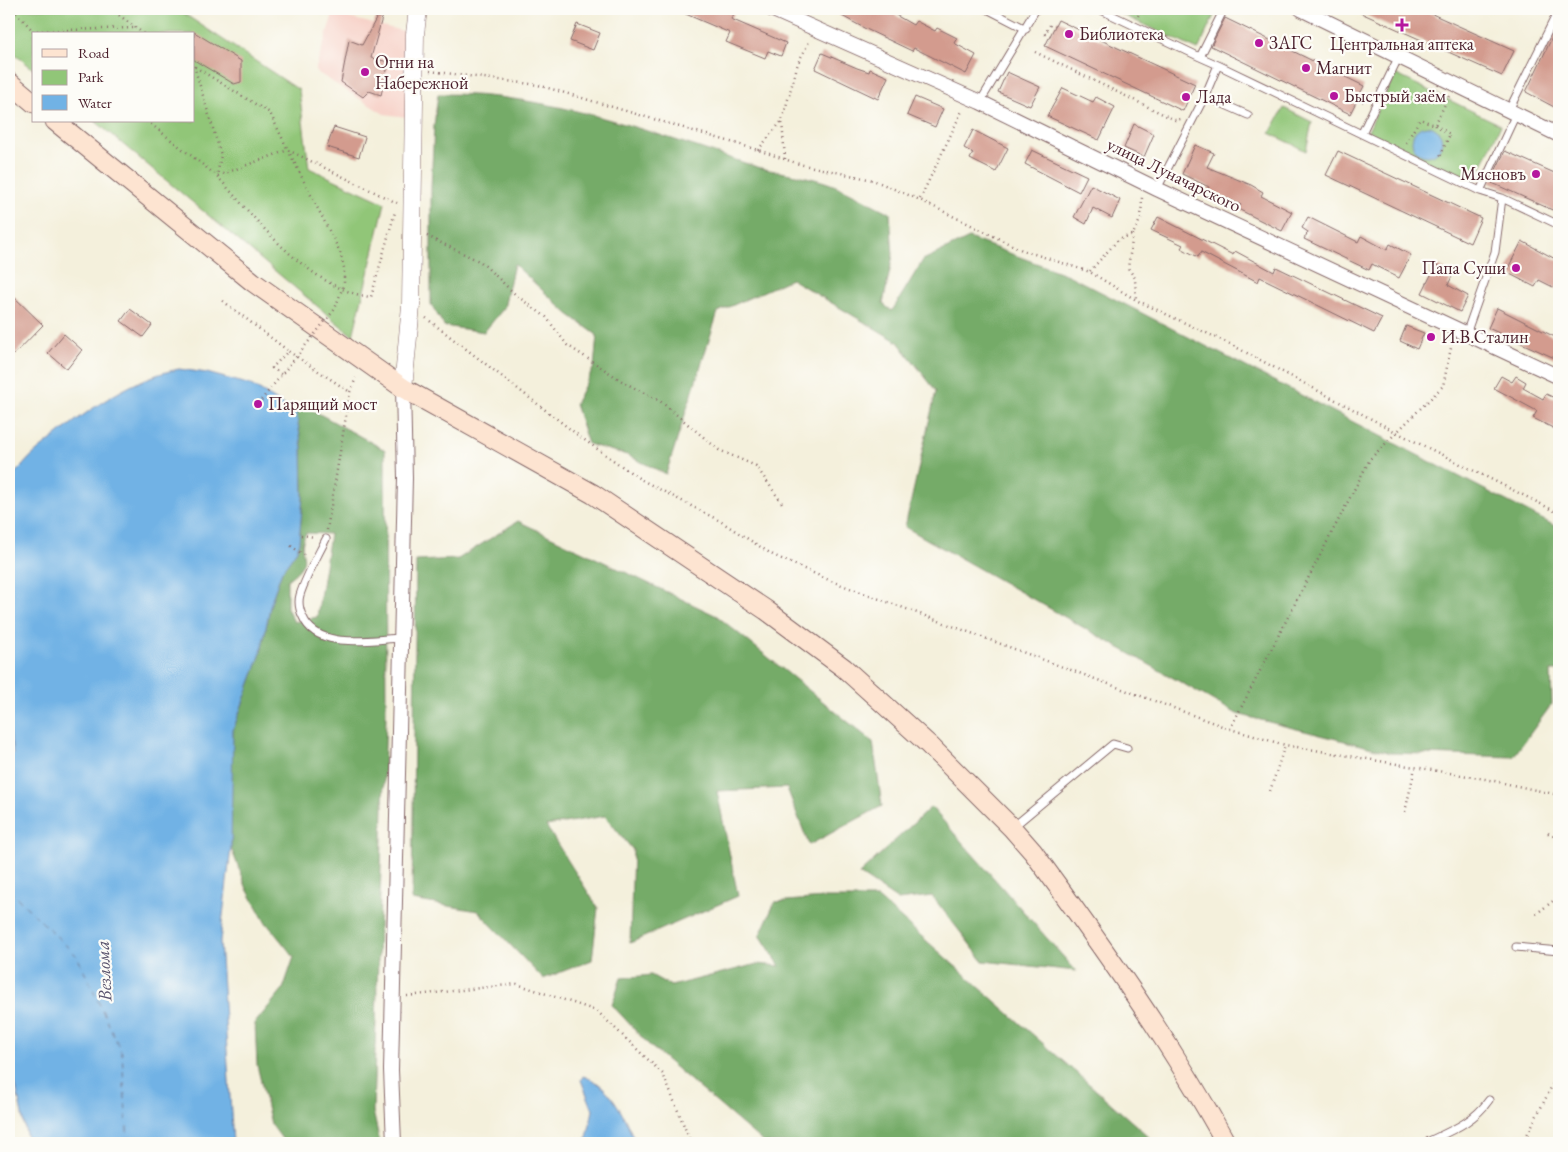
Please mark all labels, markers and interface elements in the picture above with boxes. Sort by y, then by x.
marker: Центральная аптека [1396,19,1408,31]
place label: Библиотека [1079,22,1165,45]
marker: Библиотека [1063,28,1075,40]
place label: ЗАГС [1269,31,1312,54]
legend [32,32,195,122]
place label: Центральная аптека [1330,32,1475,55]
marker: ЗАГС [1253,37,1265,49]
text: Road [78,43,110,62]
place label: Огни на Набережной [375,50,469,94]
place label: Магнит [1316,56,1372,79]
marker: Магнит [1300,62,1312,74]
marker: Огни на Набережной [359,66,371,78]
text: Park [78,67,105,86]
place label: Быстрый заём [1344,84,1447,107]
place label: Лада [1196,85,1232,108]
marker: Быстрый заём [1328,90,1340,102]
marker: Лада [1180,91,1192,103]
text: Water [78,93,112,112]
street label: улица Луначарского [1103,132,1245,217]
place label: Мясновъ [1460,162,1526,185]
marker: Мясновъ [1530,168,1542,180]
place label: Папа Суши [1421,256,1506,279]
marker: Папа Суши [1510,262,1522,274]
place label: И.В.Сталин [1441,325,1529,348]
marker: И.В.Сталин [1425,331,1437,343]
place label: Парящий мост [268,392,378,415]
marker: Парящий мост [252,398,264,410]
water label: Везлома [89,940,118,1003]

